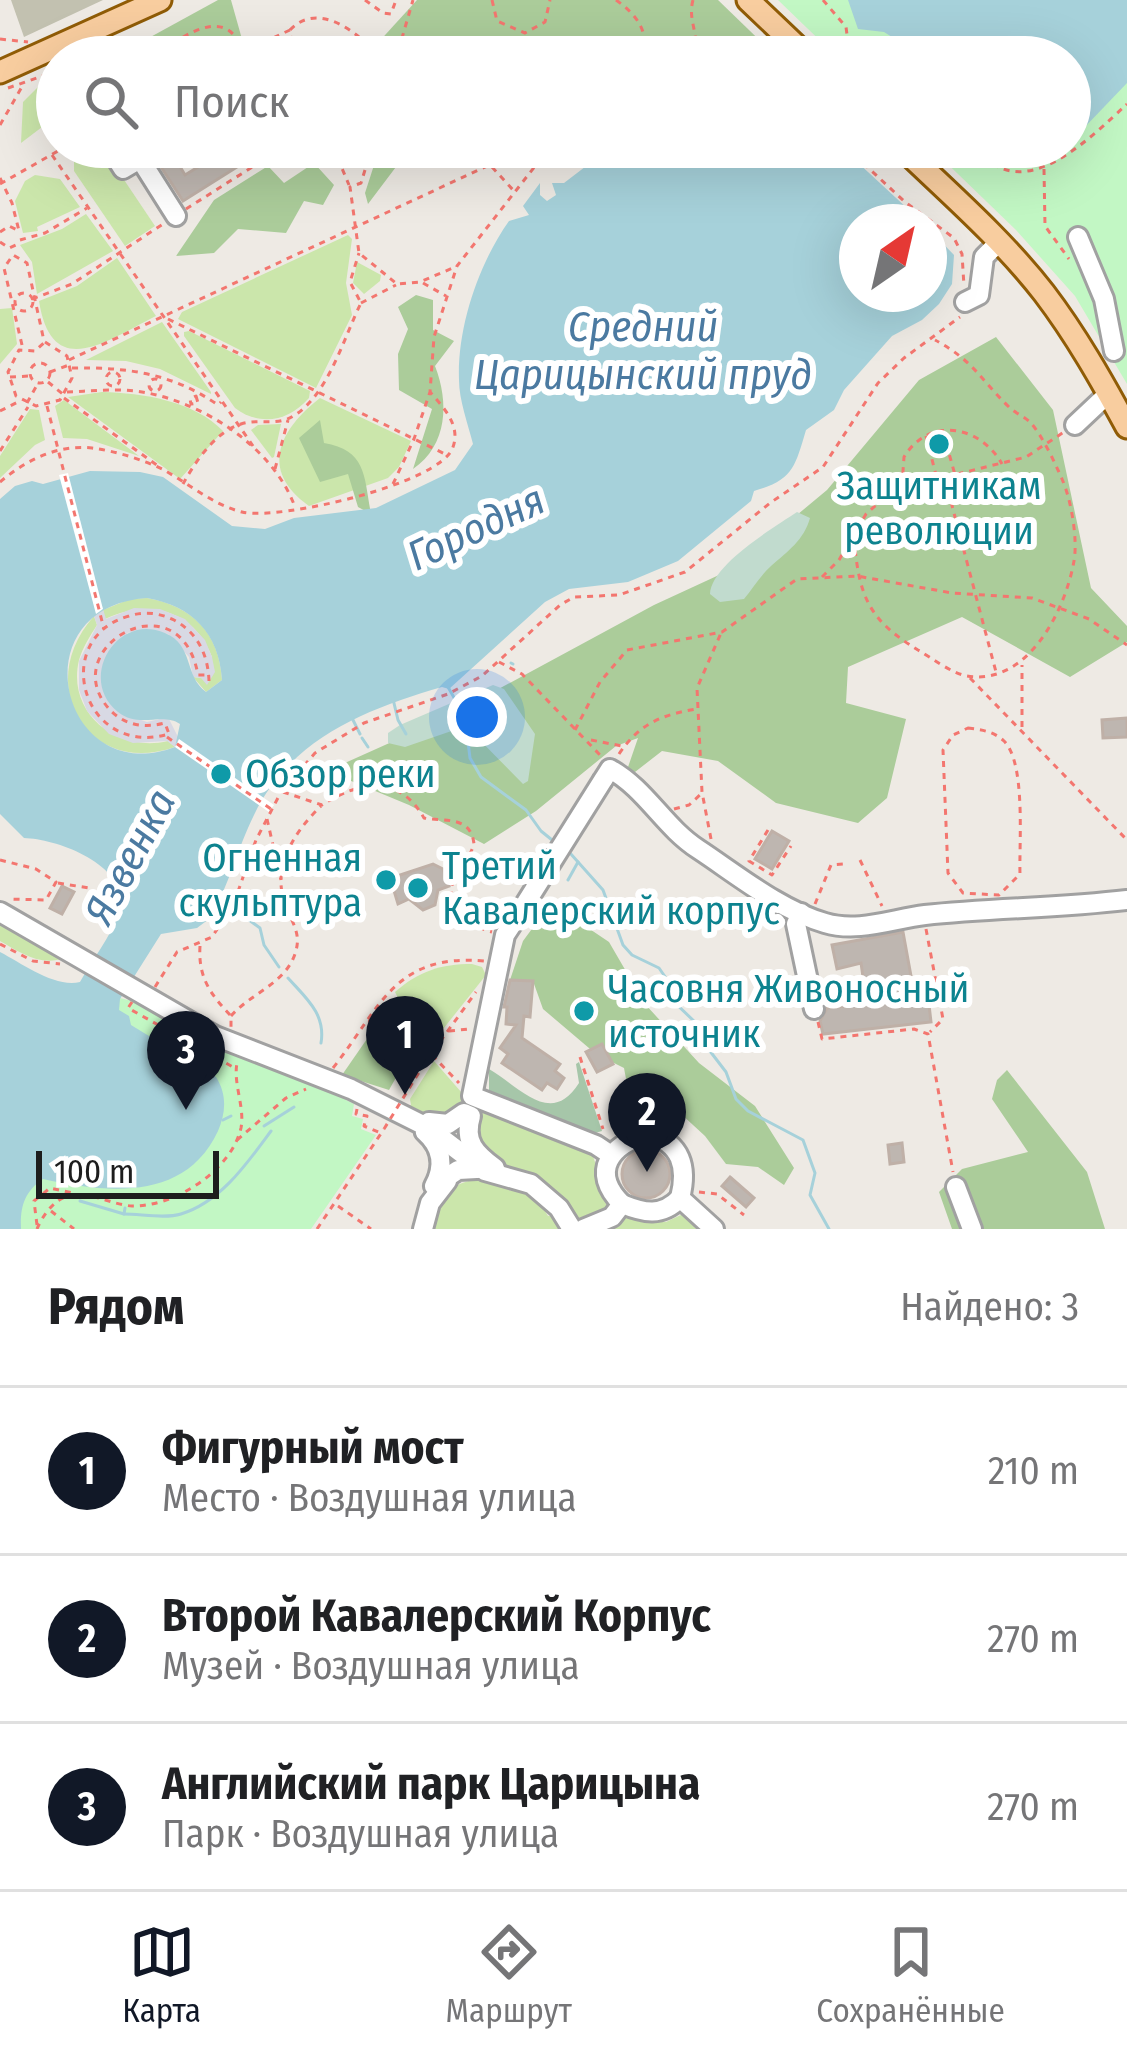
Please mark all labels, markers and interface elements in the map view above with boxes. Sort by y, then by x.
search box [36,36,1091,168]
icon: search [78,69,144,135]
text: Поиск [174,75,289,129]
north arrow [839,204,947,312]
water label: Средний Царицынский пруд [474,302,812,400]
marker: Защитникам революции [926,431,952,457]
place label: Защитникам революции [837,463,1041,554]
water label: Городня [399,475,553,581]
your location [447,687,507,747]
place label: Обзор реки [245,751,436,797]
marker: Обзор реки [208,761,234,787]
water label: Язвенка [73,781,186,934]
place label: Огненная скульптура [179,835,362,926]
place label: Третий Кавалерский корпус [442,843,780,934]
marker: Огненная скульптура [373,867,399,893]
marker: Третий Кавалерский корпус [405,875,431,901]
place label: Часовня Живоносный источник [608,966,969,1057]
pin: 1 [366,996,444,1095]
marker: Часовня Живоносный источник [571,998,597,1024]
pin: 3 [147,1011,225,1110]
pin: 2 [608,1073,686,1172]
scale bar [36,1145,219,1198]
text: 100 m [54,1152,134,1192]
text: Рядом [48,1276,184,1338]
text: Найдено: 3 [900,1284,1079,1330]
text: Фигурный мост [162,1421,464,1475]
text: 1 [79,1448,95,1494]
text: 210 m [988,1448,1079,1494]
text: Место · Воздушная улица [162,1475,577,1521]
text: Второй Кавалерский Корпус [162,1589,711,1643]
text: 2 [78,1616,96,1662]
text: 270 m [987,1616,1079,1662]
text: Музей · Воздушная улица [162,1643,580,1689]
text: Английский парк Царицына [162,1757,700,1811]
text: 3 [78,1784,96,1830]
text: 270 m [987,1784,1079,1830]
text: Парк · Воздушная улица [162,1811,559,1857]
tab: Карта [122,1919,201,2031]
tab: Маршрут [446,1919,572,2031]
tab: Сохранённые [816,1919,1005,2031]

